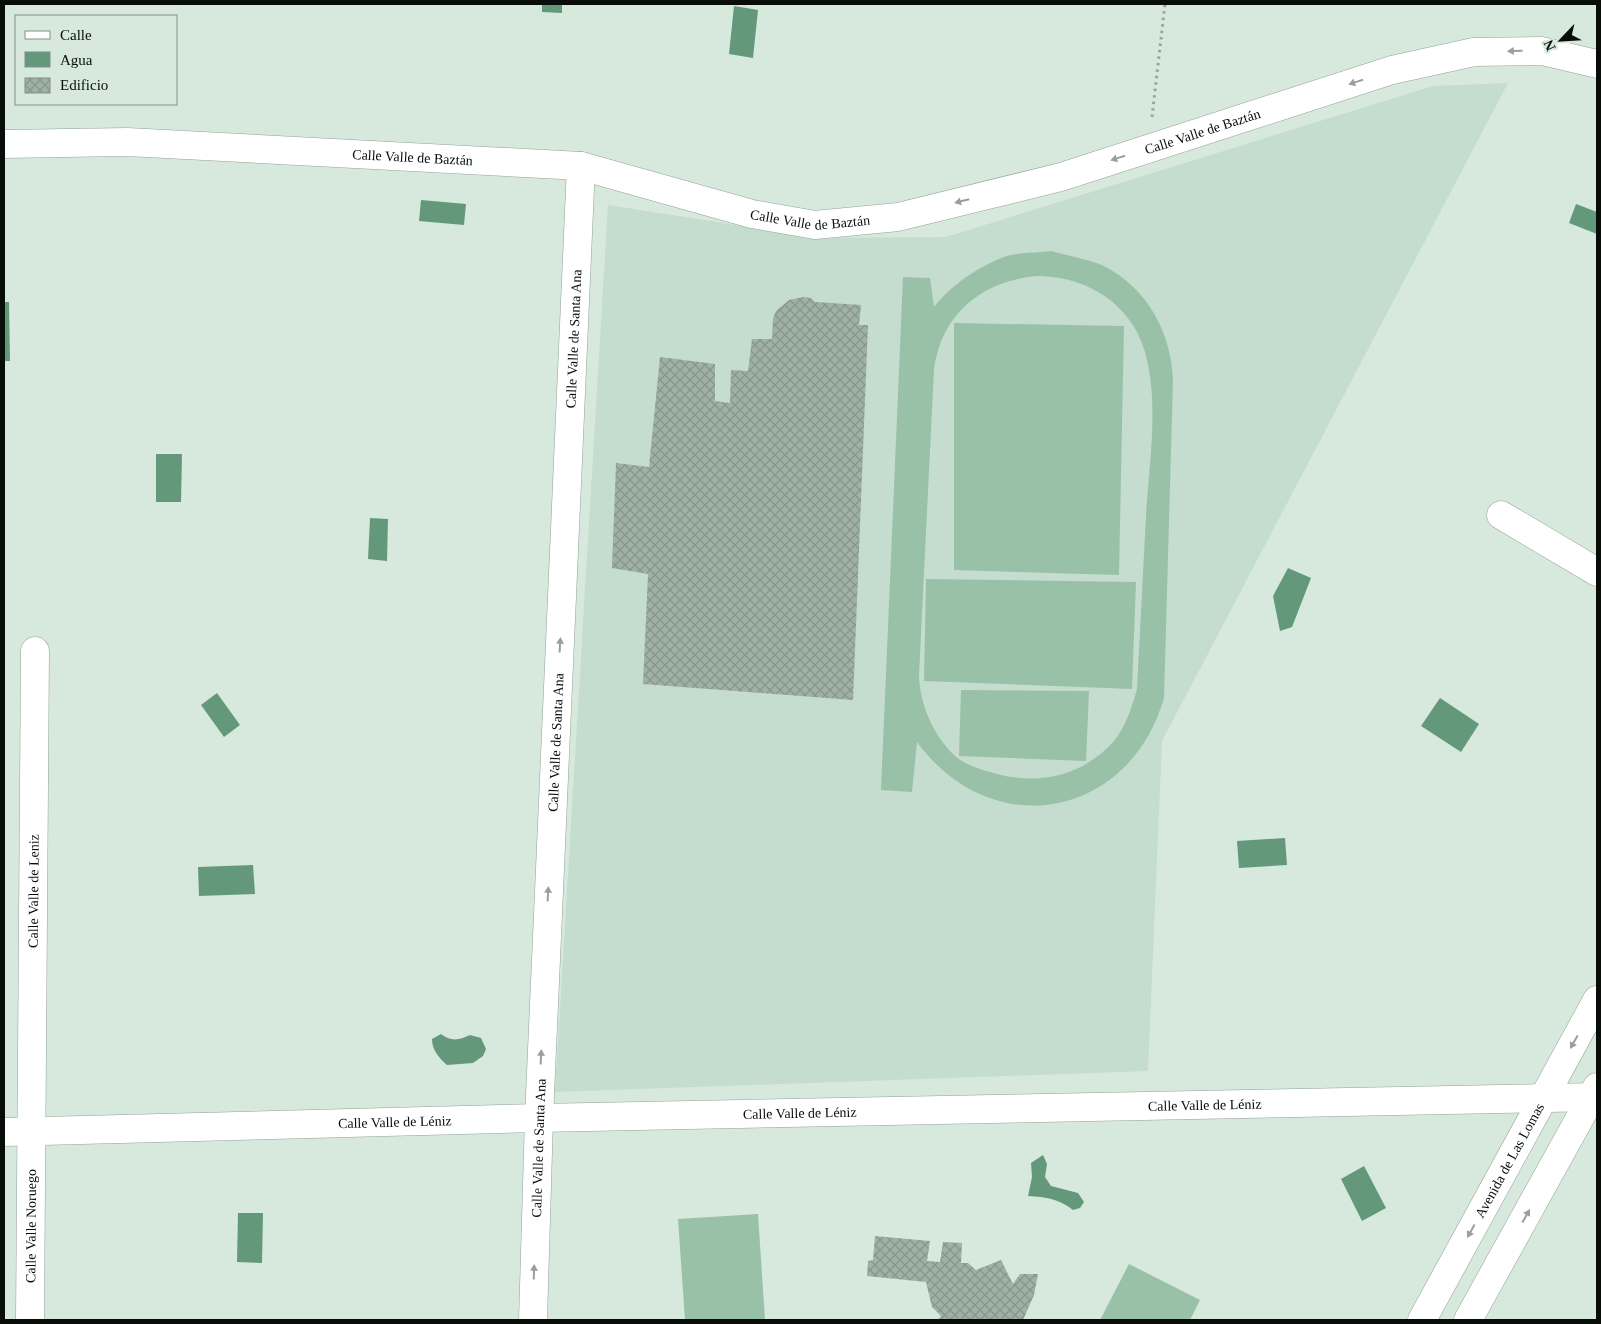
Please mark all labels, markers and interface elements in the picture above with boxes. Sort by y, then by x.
legend [15,15,178,105]
north arrow [1536,15,1586,65]
text: Calle [60,27,92,43]
text: N [1541,38,1559,53]
one-way arrow [1507,47,1523,55]
text: Agua [60,52,93,68]
text: Edificio [60,77,108,93]
one-way arrow [1349,79,1364,86]
street label: Calle Valle de Baztán [1143,106,1262,157]
street label: Calle Valle de Baztán [352,147,473,168]
one-way arrow [1111,155,1126,162]
one-way arrow [954,197,969,205]
street label: Calle Valle de Baztán [749,207,871,233]
street label: Calle Valle de Santa Ana [563,268,584,409]
one-way arrow [556,636,564,652]
street label: Calle Valle de Santa Ana [546,672,567,812]
street label: Calle Valle de Leniz [26,834,42,948]
one-way arrow [545,886,553,902]
one-way arrow [1570,1035,1578,1050]
one-way arrow [538,1048,546,1064]
street label: Calle Valle de Santa Ana [529,1078,549,1218]
street label: Calle Valle de Léniz [1148,1097,1262,1114]
street label: Avenida de Las Lomas [1472,1101,1547,1221]
street label: Calle Valle de Léniz [743,1105,857,1122]
street label: Calle Valle de Léniz [338,1113,452,1131]
street label: Calle Valle Noruego [23,1169,39,1283]
one-way arrow [1522,1209,1530,1224]
one-way arrow [1467,1224,1475,1238]
one-way arrow [530,1263,538,1279]

